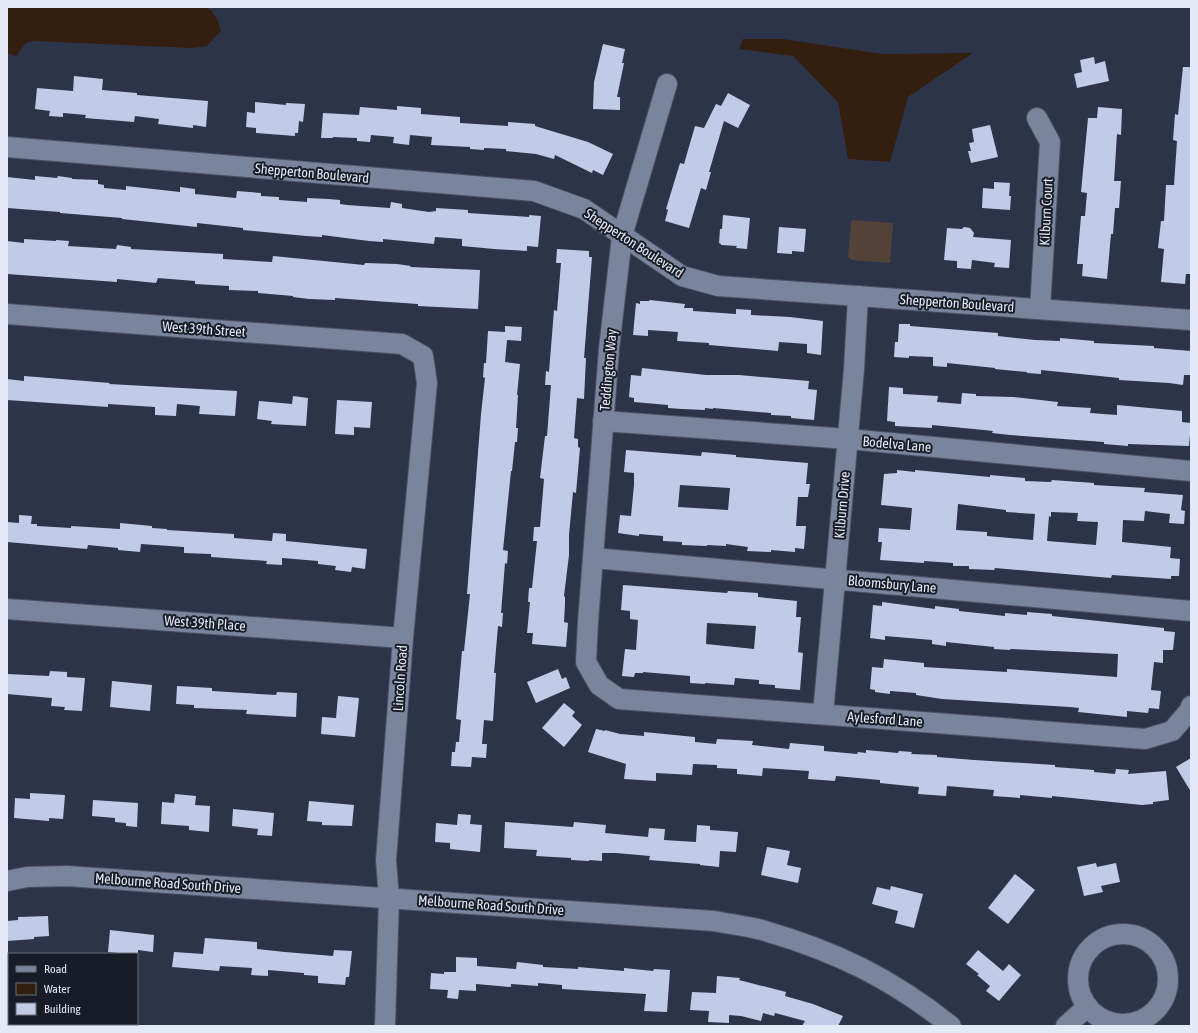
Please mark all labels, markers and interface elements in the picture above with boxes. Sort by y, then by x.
street label: Shepperton Boulevard [254,160,370,186]
street label: Kilburn Court [1036,178,1056,246]
street label: Shepperton Boulevard [582,205,686,281]
street label: Shepperton Boulevard [899,291,1015,315]
street label: West 39th Street [162,318,246,340]
street label: Teddington Way [596,328,620,412]
street label: Bodelva Lane [862,433,932,455]
street label: Kilburn Drive [831,471,853,539]
street label: Bloomsbury Lane [847,572,937,596]
street label: West 39th Place [164,612,246,634]
street label: Lincoln Road [390,644,410,712]
street label: Aylesford Lane [847,708,923,730]
street label: Melbourne Road South Drive [94,870,242,896]
street label: Melbourne Road South Drive [417,892,565,918]
legend [8,953,138,1025]
text: Road [44,962,67,976]
text: Water [44,982,71,996]
text: Building [44,1002,82,1016]

